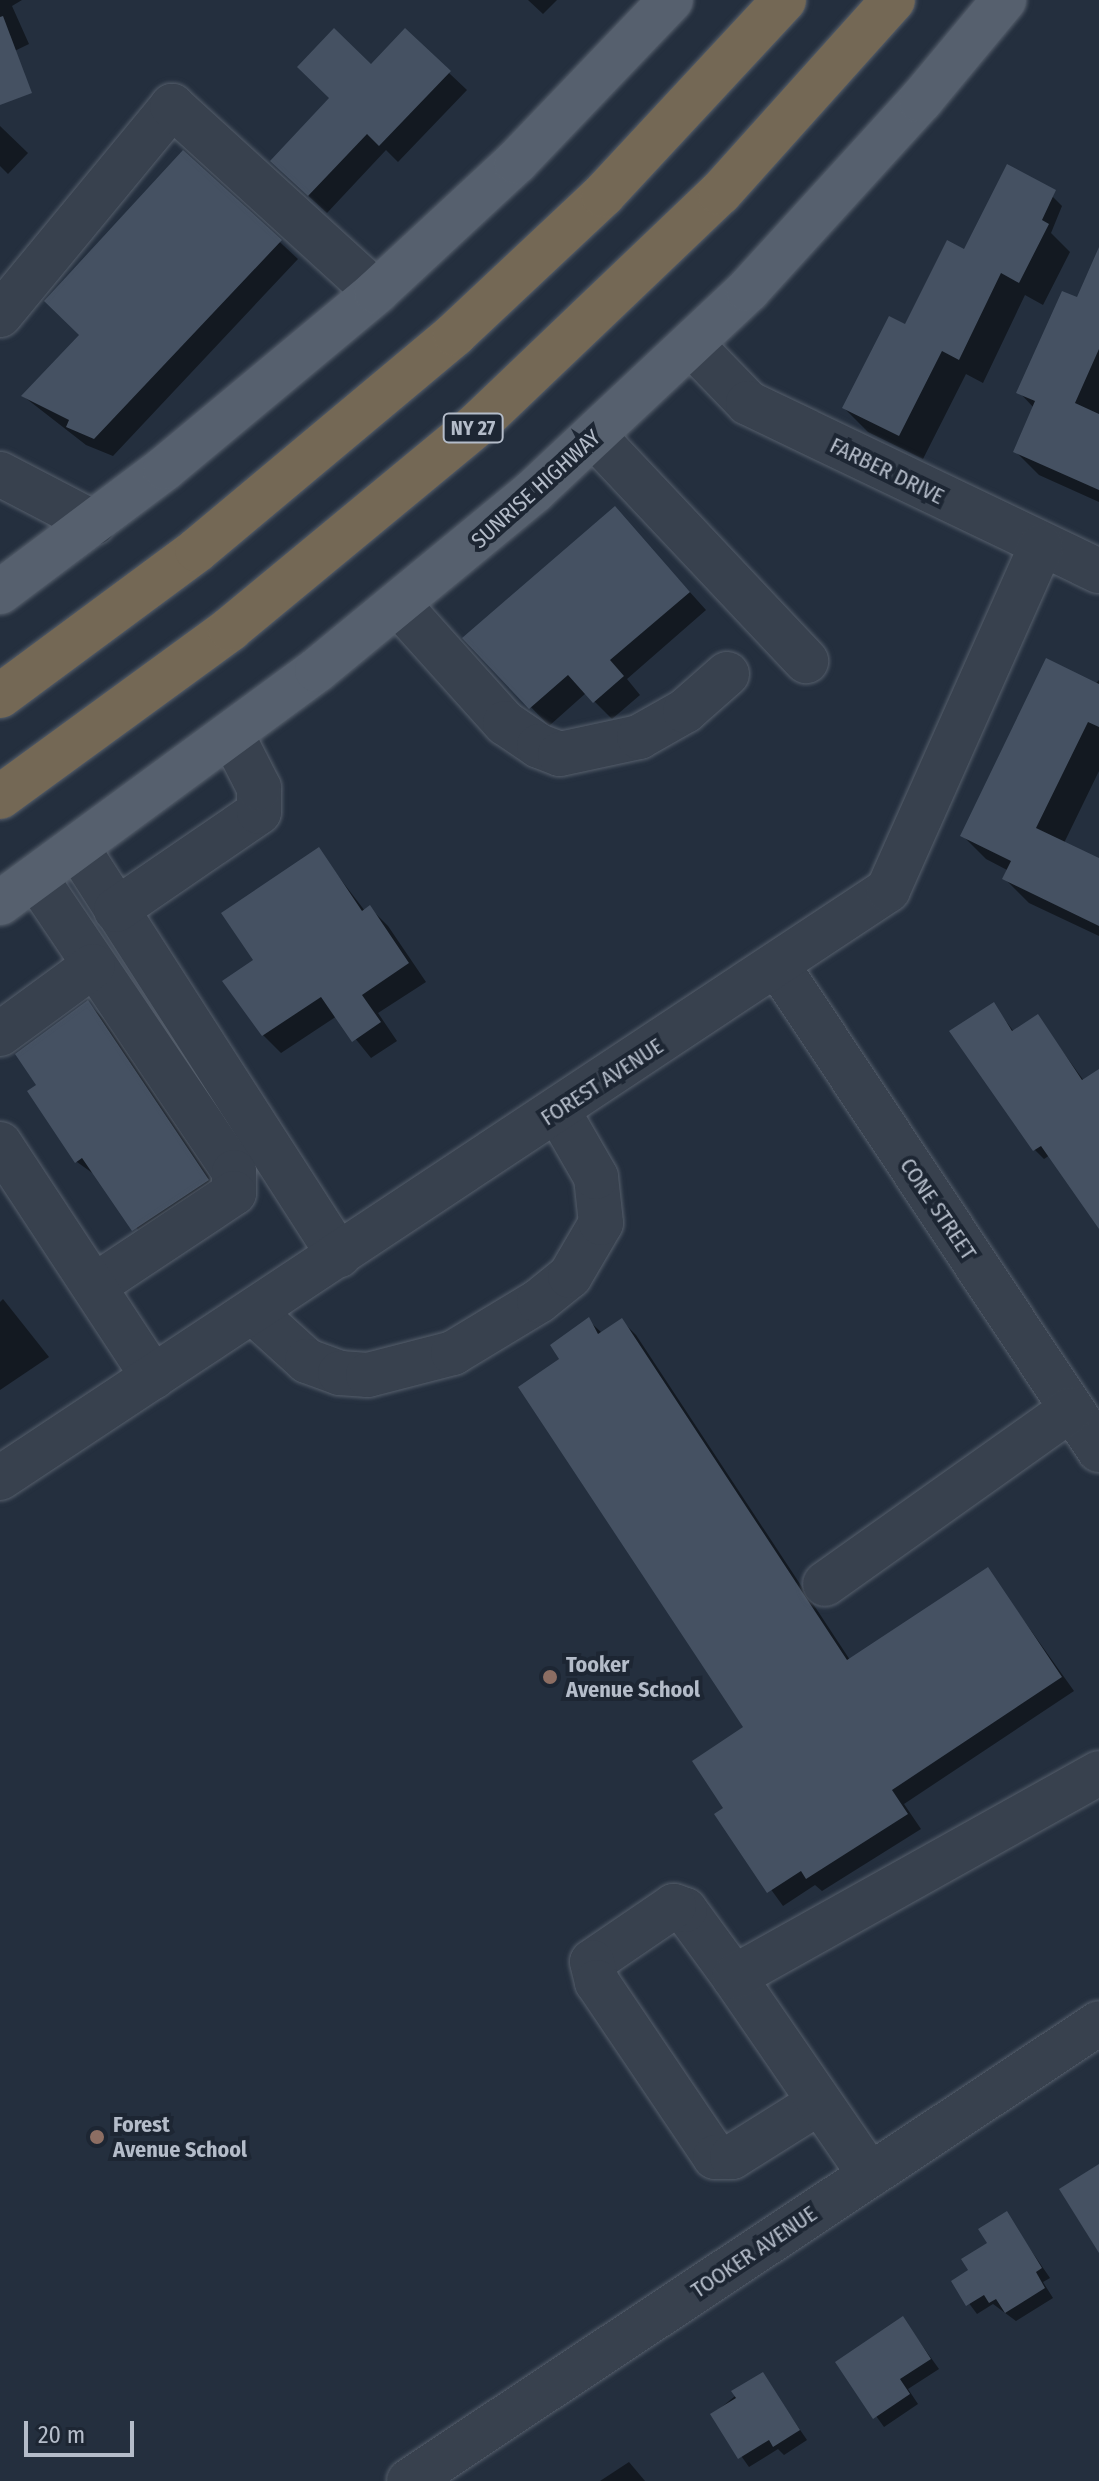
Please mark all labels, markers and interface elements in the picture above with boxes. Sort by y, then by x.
road number: NY 27 [441,412,505,444]
street label: SUNRISE HIGHWAY [466,424,606,554]
street label: FARBER DRIVE [826,432,948,510]
street label: FOREST AVENUE [536,1033,668,1131]
street label: CONE STREET [894,1153,982,1265]
place label: Tooker Avenue School [566,1651,700,1702]
marker: Tooker Avenue School [541,1668,559,1686]
place label: Forest Avenue School [113,2111,247,2162]
marker: Forest Avenue School [88,2128,106,2146]
street label: TOOKER AVENUE [686,2200,822,2304]
scale bar [28,2405,138,2455]
text: 20 m [38,2421,85,2449]

